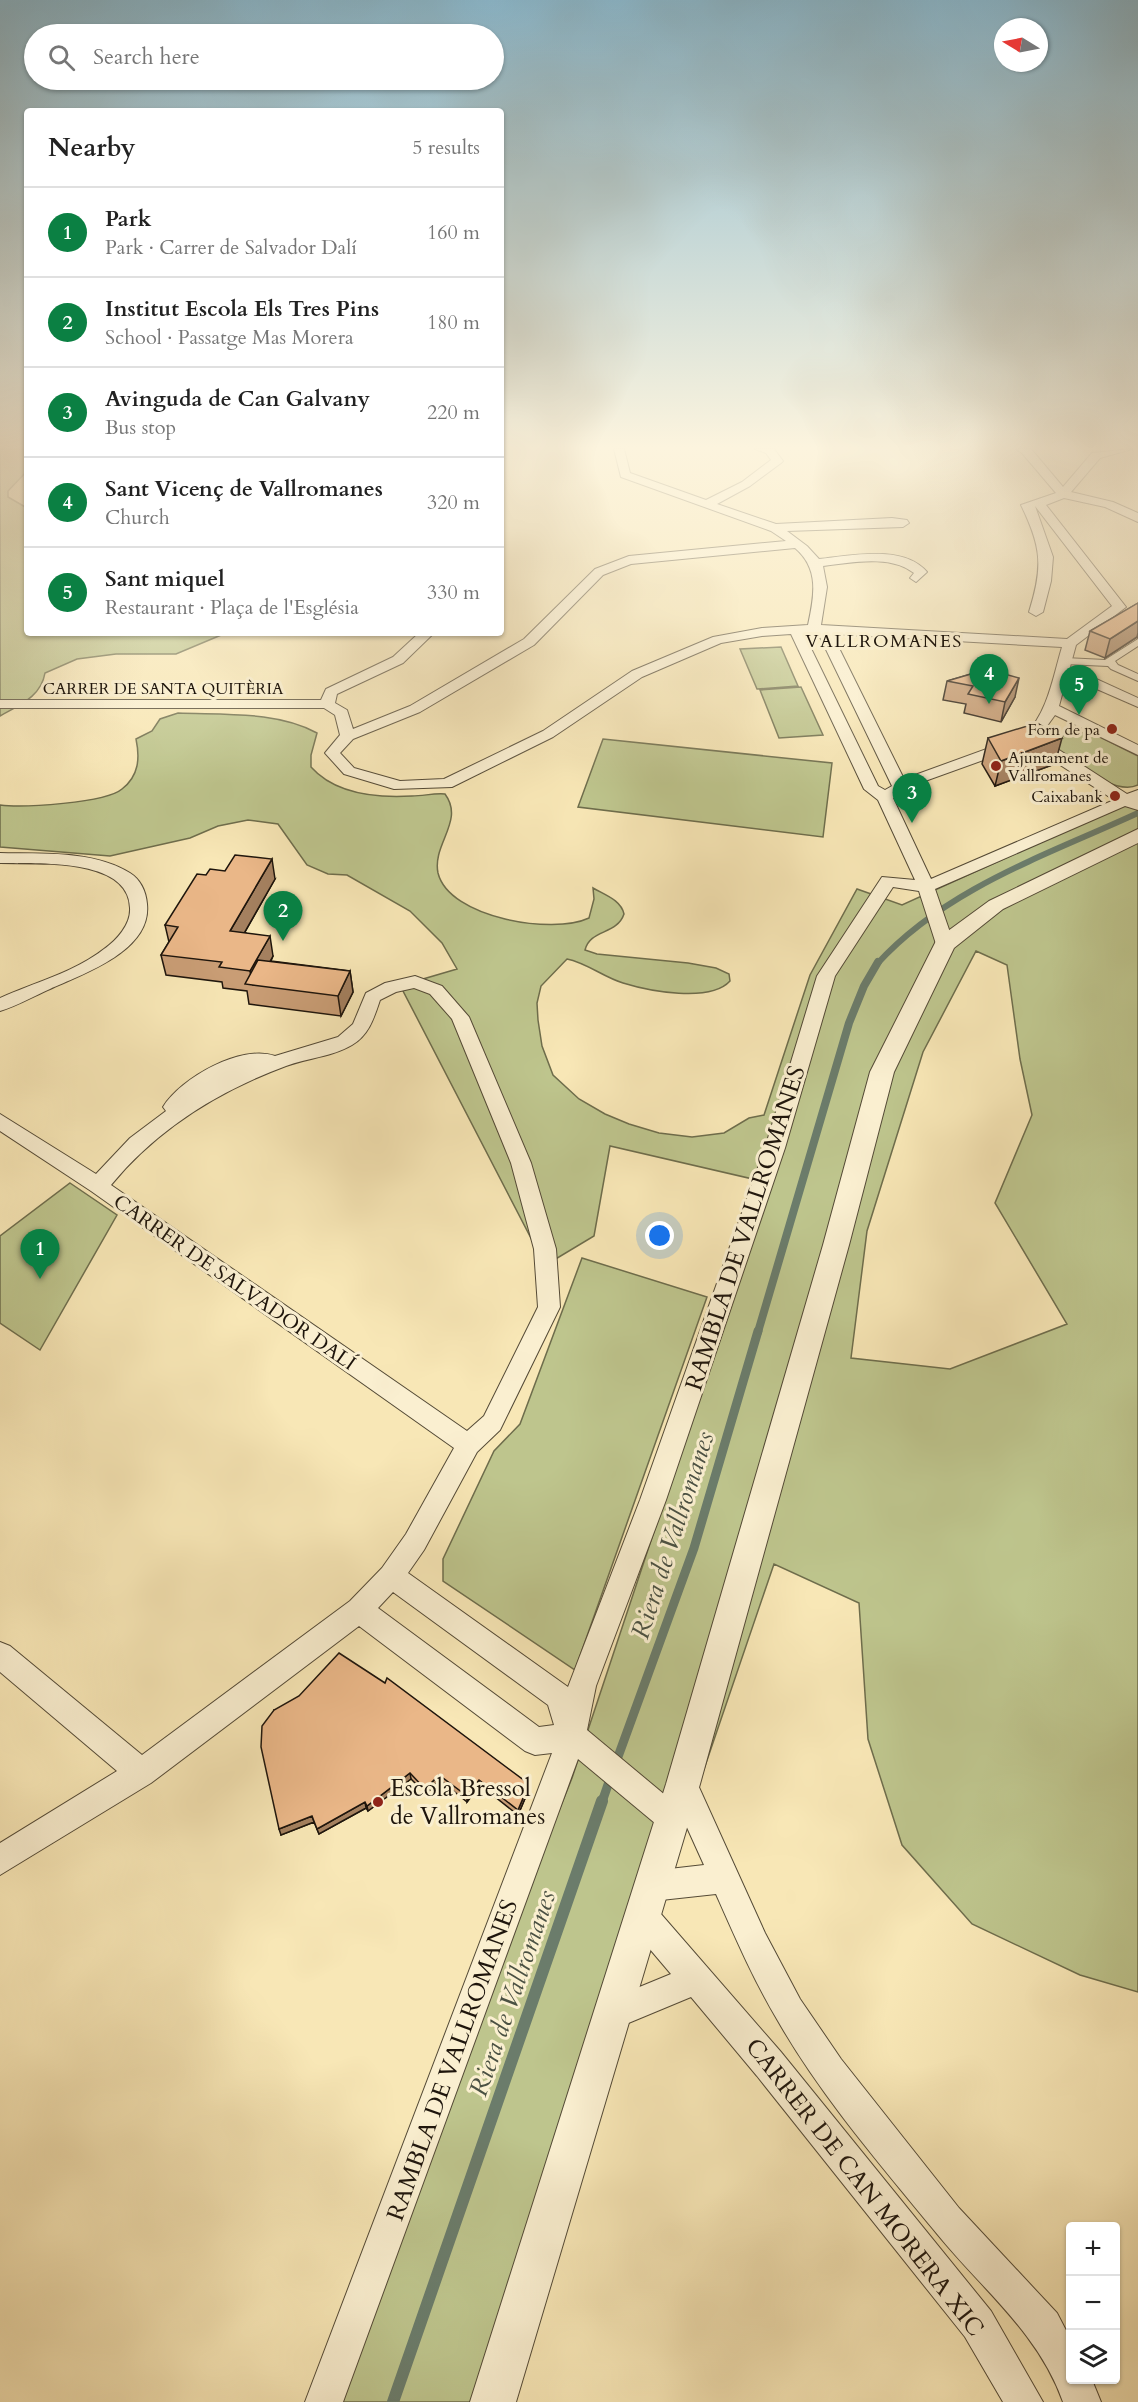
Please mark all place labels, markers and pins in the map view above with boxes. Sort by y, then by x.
pin: 4 [970,654,1008,704]
pin: 5 [1060,666,1098,715]
place label: Forn de pa [1028,719,1100,741]
marker: Forn de pa [1105,722,1119,736]
place label: Ajuntament de Vallromanes [1008,747,1109,787]
marker: Ajuntament de Vallromanes [989,759,1003,773]
pin: 3 [892,774,932,823]
place label: Caixabank [1031,786,1103,808]
marker: Caixabank [1108,789,1122,803]
pin: 2 [264,892,302,941]
pin: 1 [20,1230,60,1279]
place label: Escola Bressol de Vallromanes [390,1772,545,1833]
marker: Escola Bressol de Vallromanes [371,1795,385,1809]

